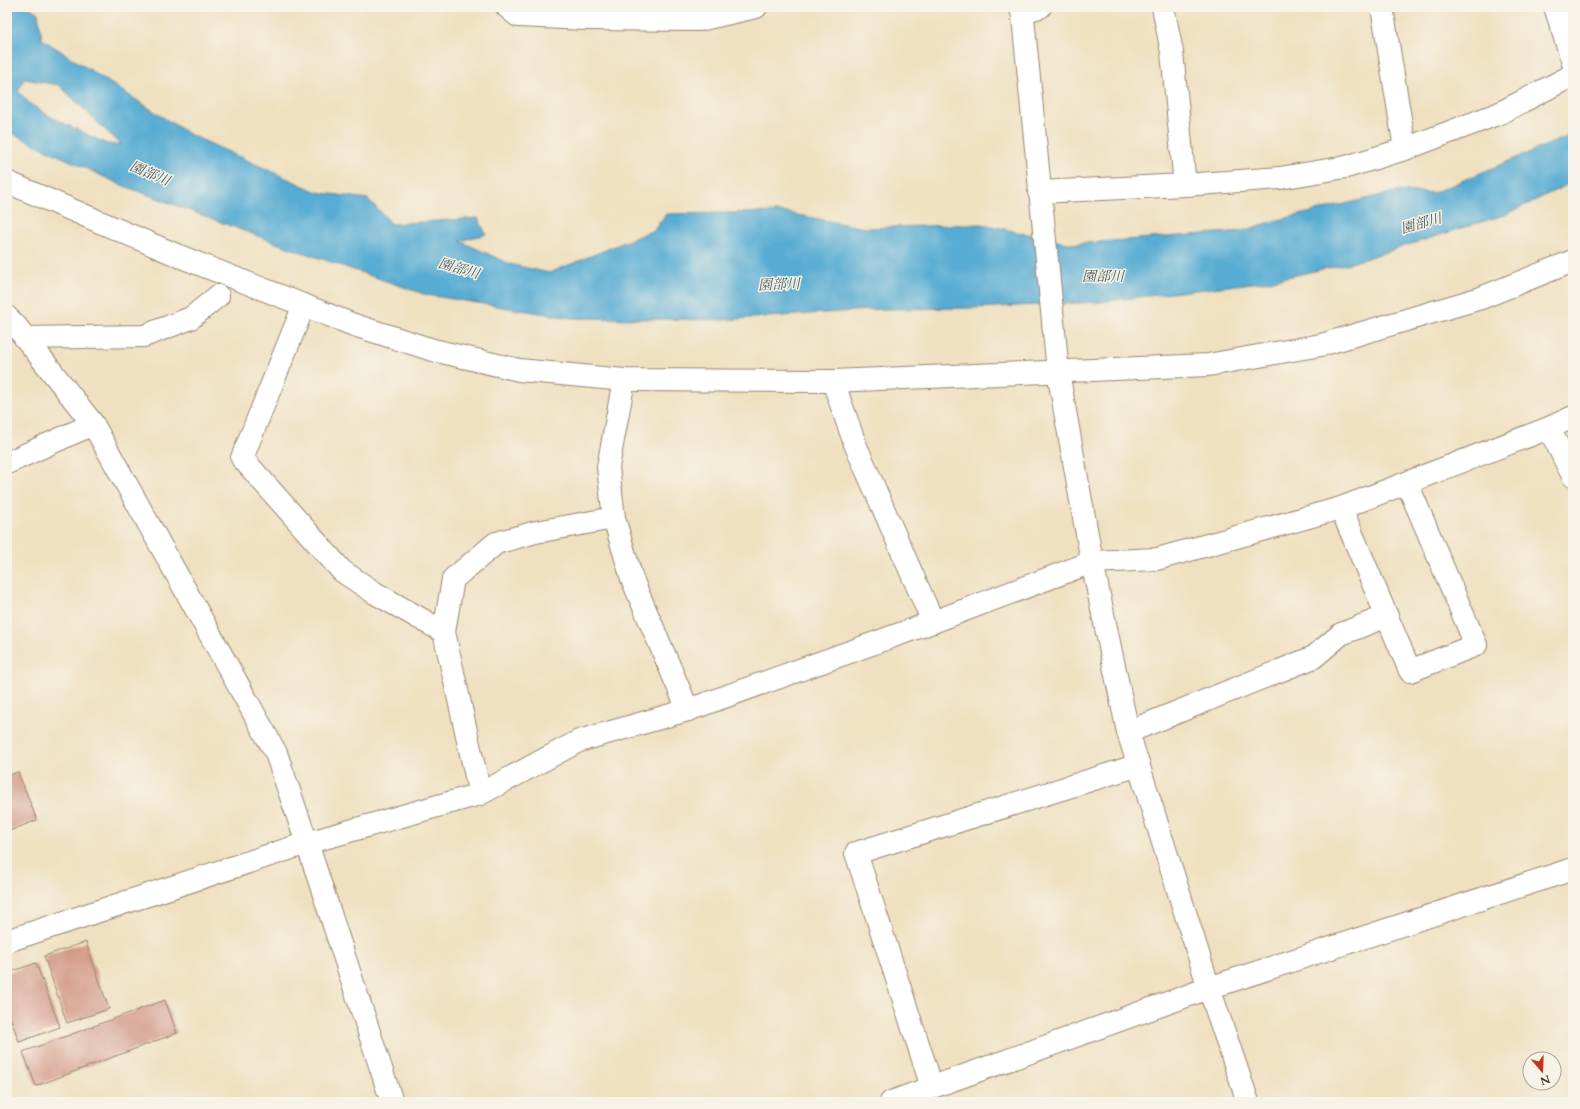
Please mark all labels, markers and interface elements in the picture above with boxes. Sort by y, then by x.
water label: 園部川 [127,157,175,191]
water label: 園部川 [1398,208,1446,238]
water label: 園部川 [436,254,484,284]
water label: 園部川 [1082,267,1126,286]
water label: 園部川 [758,274,802,295]
north arrow [1522,1051,1562,1091]
text: N [1538,1071,1552,1089]

